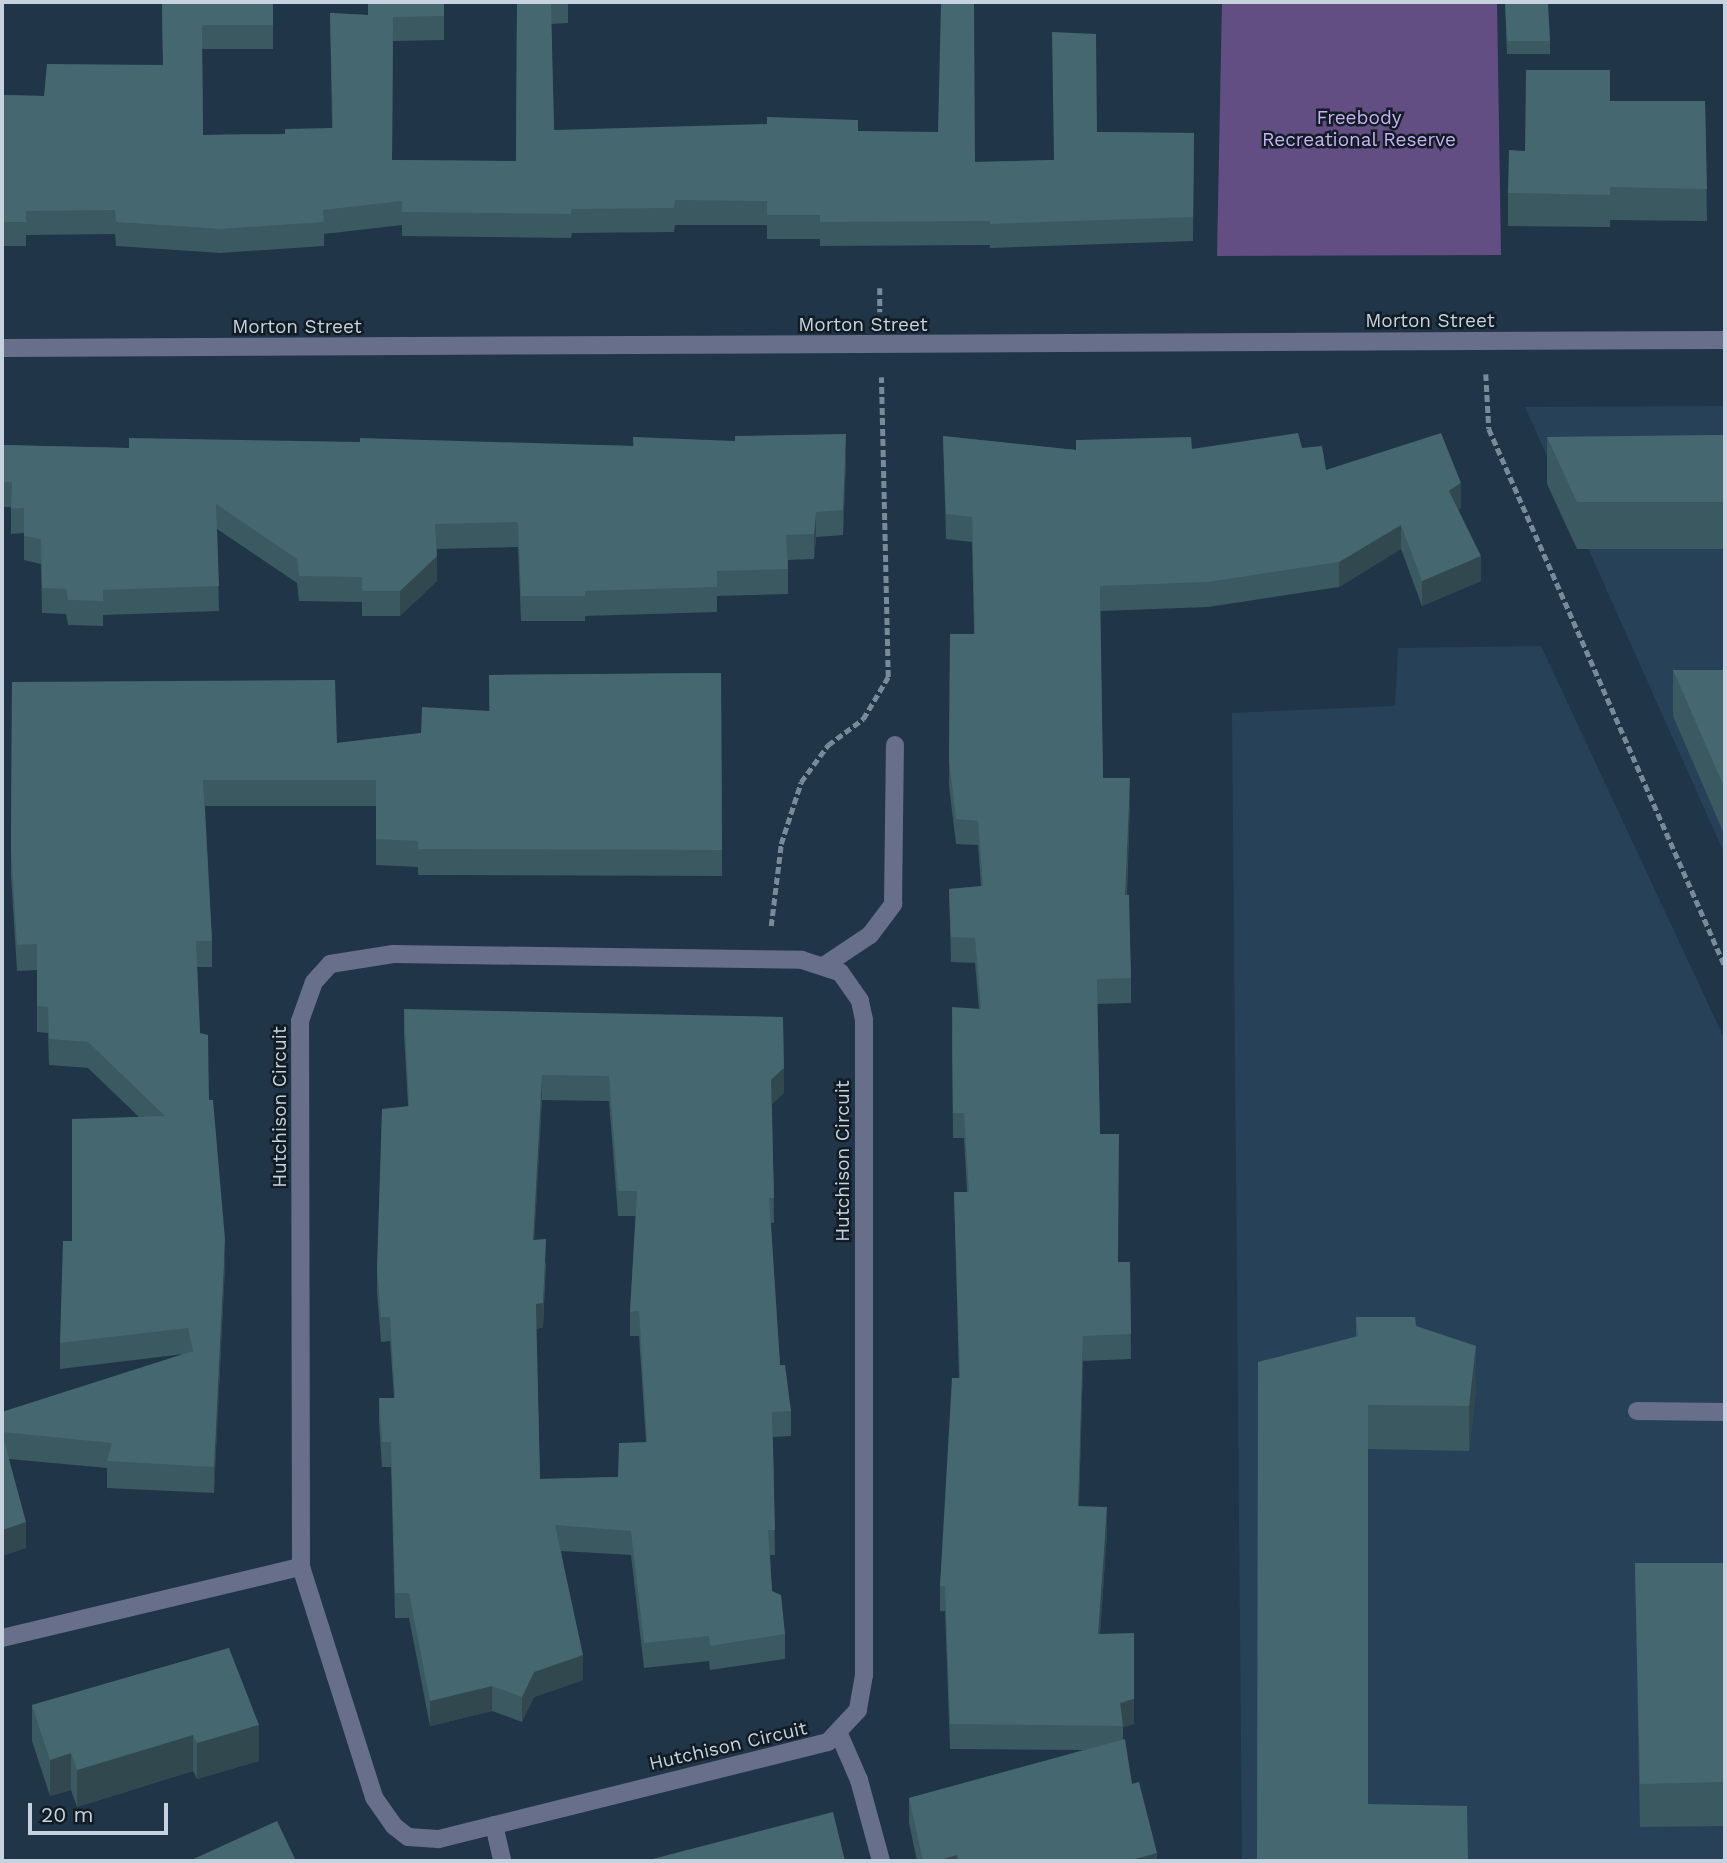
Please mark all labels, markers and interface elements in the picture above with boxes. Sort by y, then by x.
park label: Freebody Recreational Reserve [1262,107,1456,151]
street label: Morton Street [1365,310,1495,332]
street label: Morton Street [798,314,928,336]
street label: Morton Street [232,316,362,338]
street label: Hutchison Circuit [269,1026,291,1188]
street label: Hutchison Circuit [832,1080,854,1242]
street label: Hutchison Circuit [647,1717,809,1775]
scale bar [32,1790,172,1834]
text: 20 m [41,1802,93,1827]

